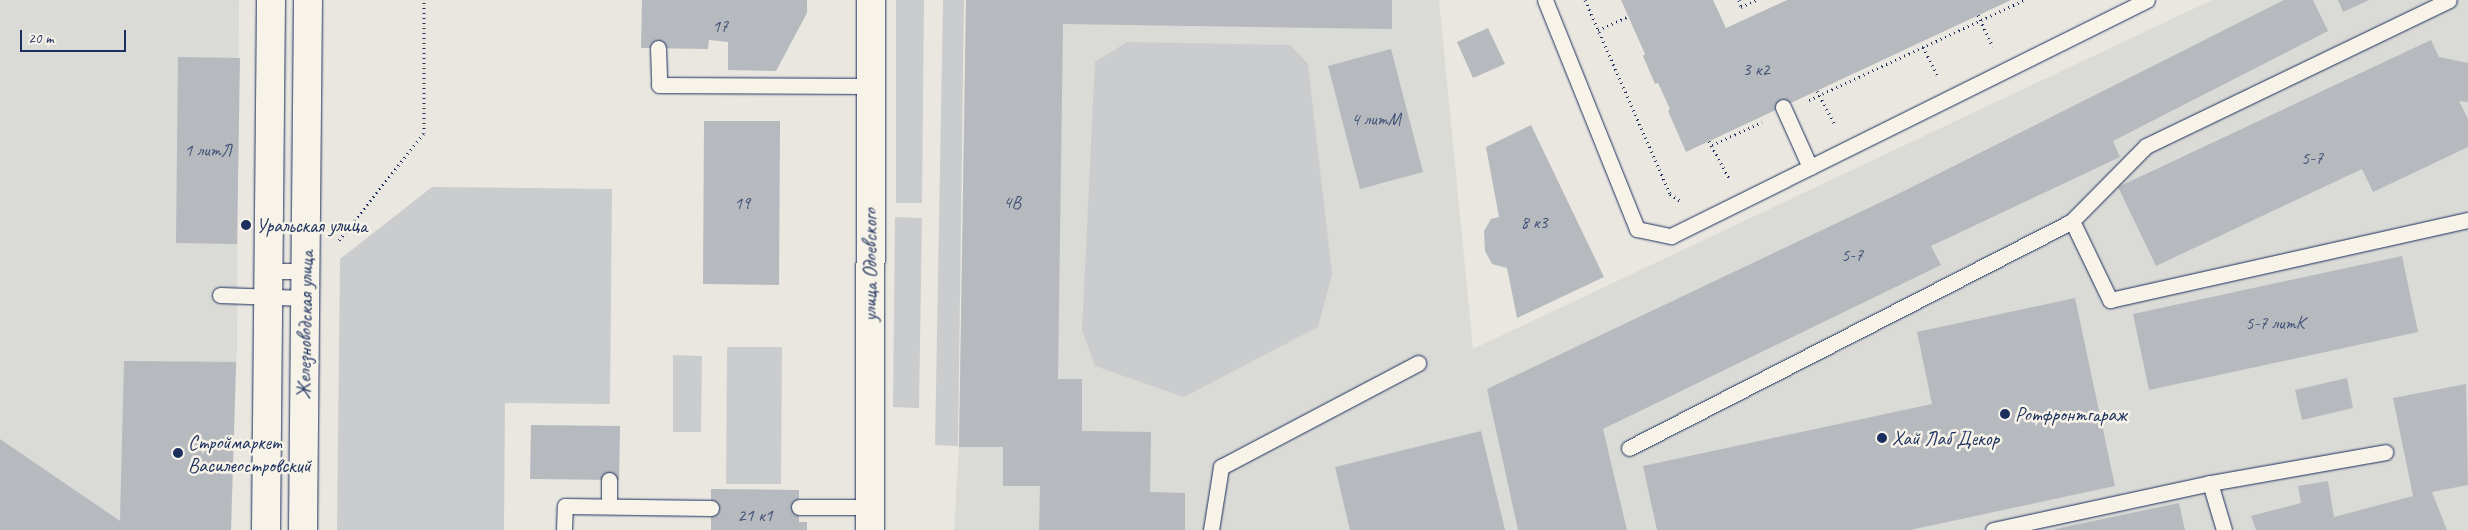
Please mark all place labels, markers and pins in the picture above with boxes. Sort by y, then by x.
place label: Уральская улица [256,213,367,237]
marker: Уральская улица [240,219,252,231]
place label: Ротфронтгараж [2015,402,2126,426]
marker: Ротфронтгараж [1999,408,2011,420]
place label: Хай Лаб Декор [1892,426,1999,450]
place label: Строймаркет Василеостровский [188,430,311,477]
marker: Хай Лаб Декор [1876,432,1888,444]
marker: Строймаркет Василеостровский [172,447,184,459]

